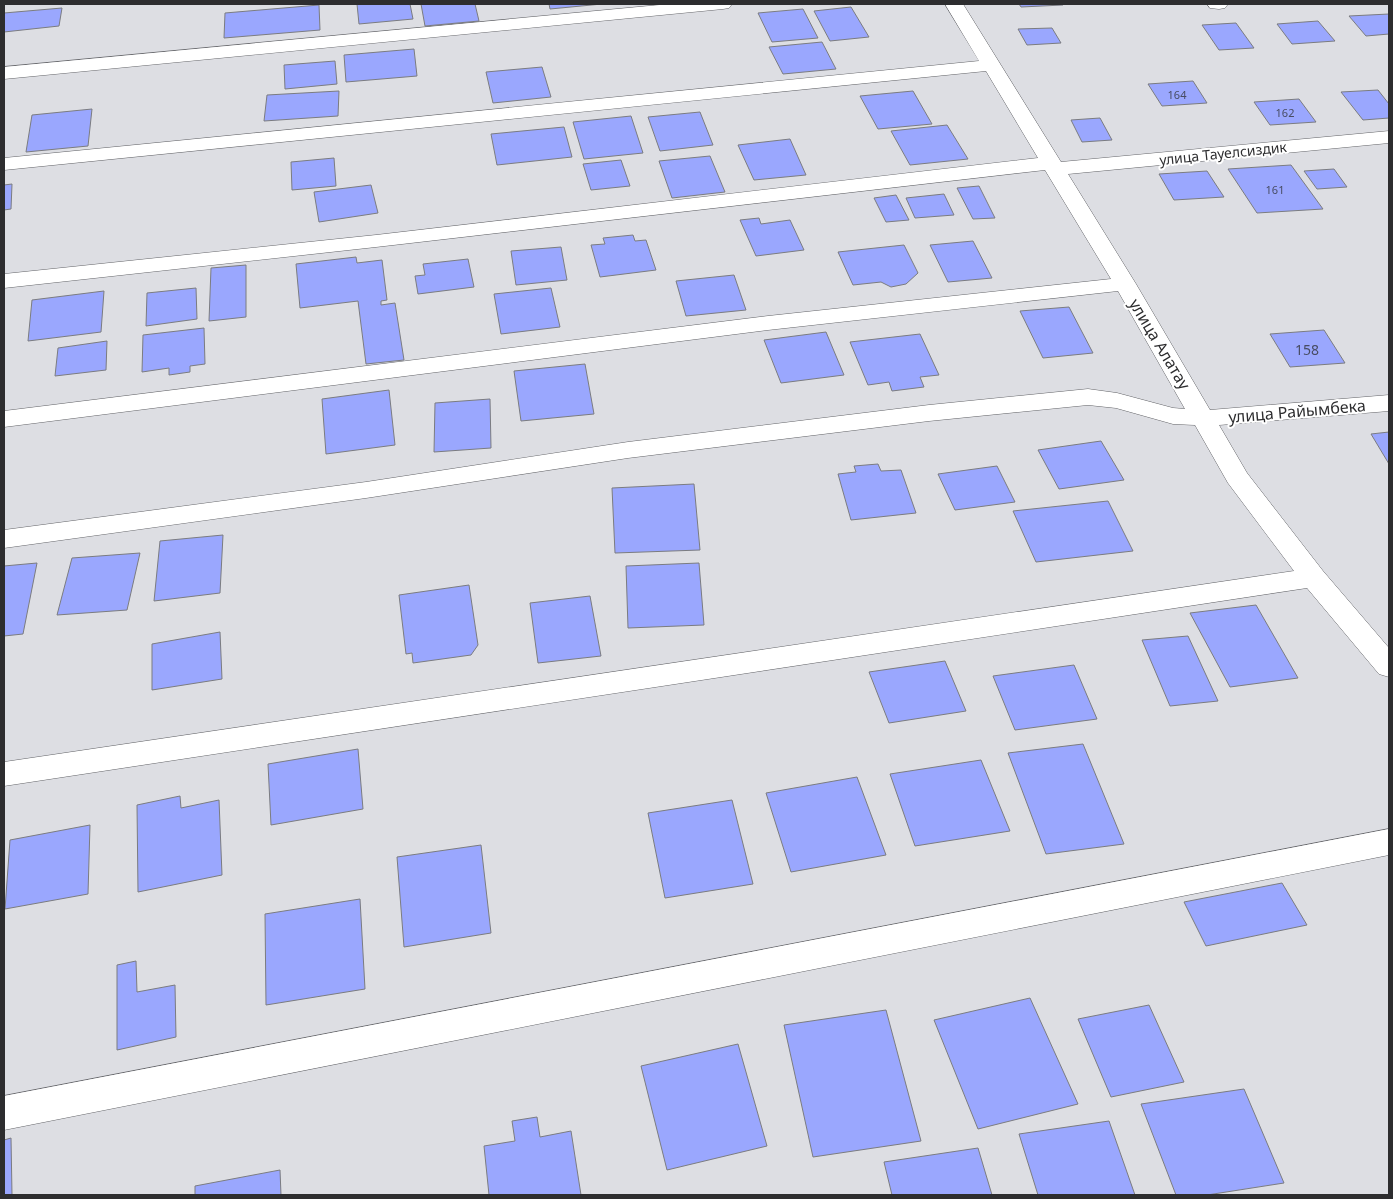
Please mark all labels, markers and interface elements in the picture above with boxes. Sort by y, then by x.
house number: 164 [1168,87,1187,102]
house number: 162 [1276,105,1294,120]
street label: улица Тауелсиздик [1158,137,1288,169]
house number: 161 [1266,182,1284,197]
street label: улица Алатау [1124,295,1196,394]
house number: 158 [1295,340,1319,359]
street label: улица Райымбека [1228,394,1366,428]

